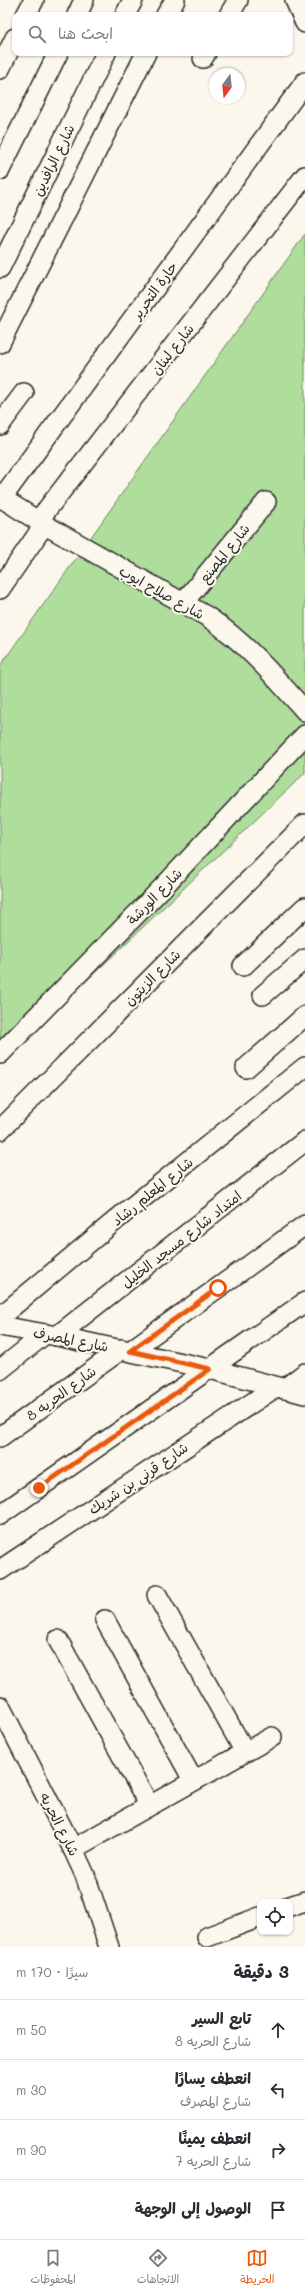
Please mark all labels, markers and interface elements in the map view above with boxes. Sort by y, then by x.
search box [12,12,293,56]
icon: search [26,23,48,45]
text: ابحث هنا [58,23,113,43]
north arrow [209,68,245,104]
street label: شارع الرافدين [27,121,79,199]
street label: حارة التحرير [126,257,181,323]
street label: شارع لبنان [146,320,199,379]
street label: شارع المصنع [194,520,255,588]
street label: شارع صلاح ايوب [116,561,208,624]
street label: شارع الورشة [122,863,187,929]
street label: شارع الزيتون [120,945,185,1010]
street label: شارع المعلم رشاد [107,1152,198,1231]
street label: امتداد شارع مسجد الخليل [117,1186,246,1293]
route start [209,1279,227,1297]
street label: شارع المصرف [31,1322,110,1357]
street label: شارع الحريه 8 [22,1361,100,1426]
street label: شارع قرنى بن شريك [84,1438,192,1519]
route end [30,1479,48,1497]
street label: شارع الحريه [35,1789,84,1859]
map controls [257,1899,293,1935]
button: locate [257,1899,293,1935]
text: 3 دقيقة [233,1960,289,1982]
text: سيرًا · 170 m [16,1963,88,1980]
text: تابع السير [192,2008,251,2028]
icon: ahead [267,2019,289,2041]
text: 50 m [16,2021,46,2038]
text: شارع الحريه 8 [175,2032,251,2049]
text: انعطف يسارًا [175,2068,251,2088]
icon: left [267,2079,289,2101]
text: 30 m [16,2081,46,2098]
text: شارع المصرف [180,2092,251,2109]
text: انعطف يمينًا [179,2128,251,2148]
icon: right [267,2139,289,2161]
text: 90 m [16,2141,46,2158]
text: شارع الحريه 7 [176,2152,251,2169]
text: الوصول إلى الوجهة [135,2198,251,2218]
icon: arrive [267,2199,289,2221]
tab: المحفوظات [31,2247,76,2289]
tab: الاتجاهات [137,2247,179,2289]
tab: الخريطة [240,2247,275,2289]

